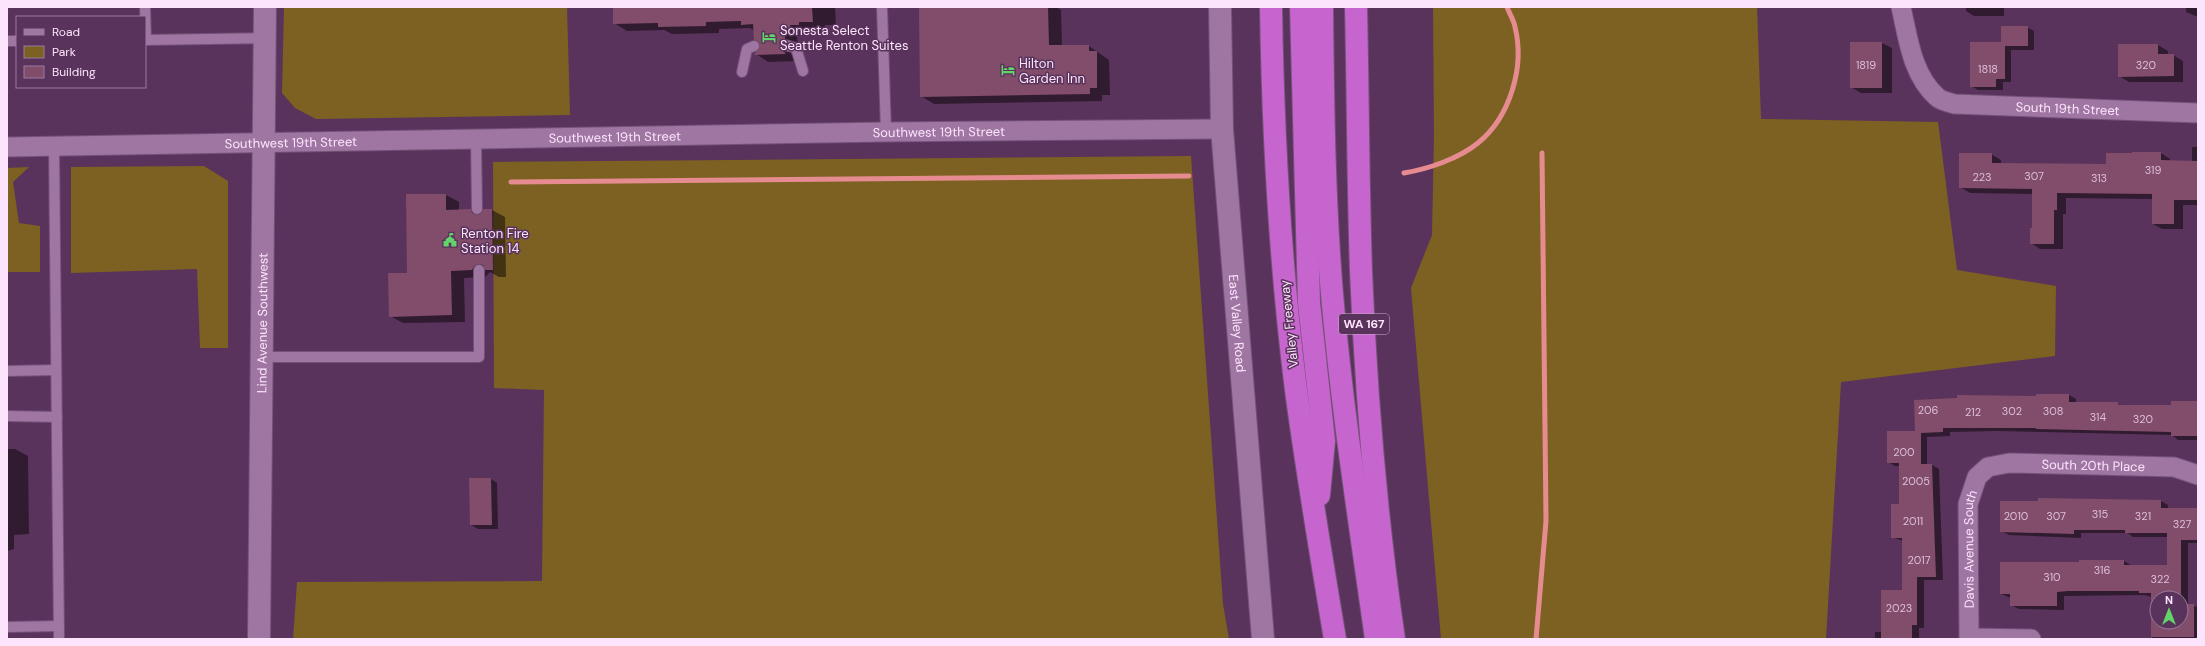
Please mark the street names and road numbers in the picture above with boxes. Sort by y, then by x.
street label: South 19th Street [2015,98,2120,119]
street label: Southwest 19th Street [873,122,1005,141]
street label: Southwest 19th Street [549,127,681,146]
street label: Southwest 19th Street [225,133,357,152]
street label: Lind Avenue Southwest [253,253,271,393]
street label: East Valley Road [1225,274,1250,373]
street label: Valley Freeway [1276,279,1302,369]
road number: WA 167 [1339,314,1389,334]
street label: South 20th Place [2041,455,2145,475]
street label: Davis Avenue South [1959,488,1981,608]

